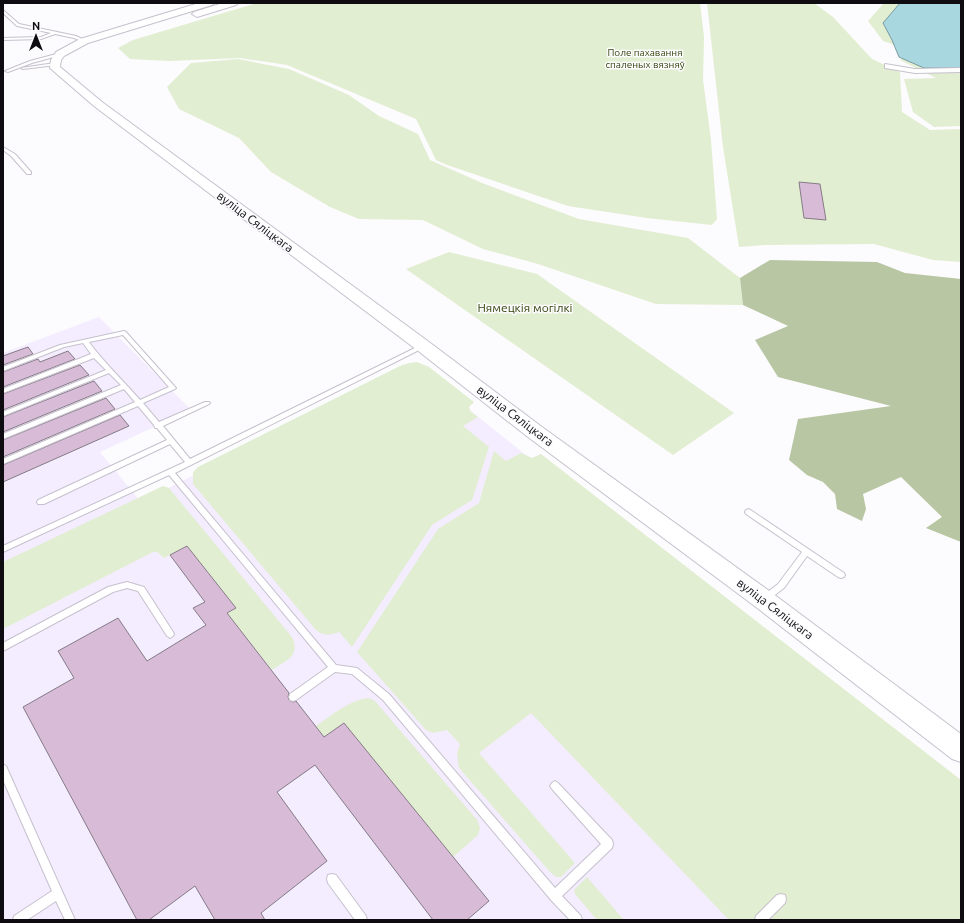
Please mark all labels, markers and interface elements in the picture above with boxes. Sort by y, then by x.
north arrow [16,16,56,56]
text: N [32,20,40,32]
park label: Поле пахавання спаленых вязняў [605,47,685,70]
street label: вуліца Сяліцкага [215,189,296,255]
park label: Нямецкія могілкі [477,301,573,314]
street label: вуліца Сяліцкага [475,383,556,449]
street label: вуліца Сяліцкага [735,576,816,642]

